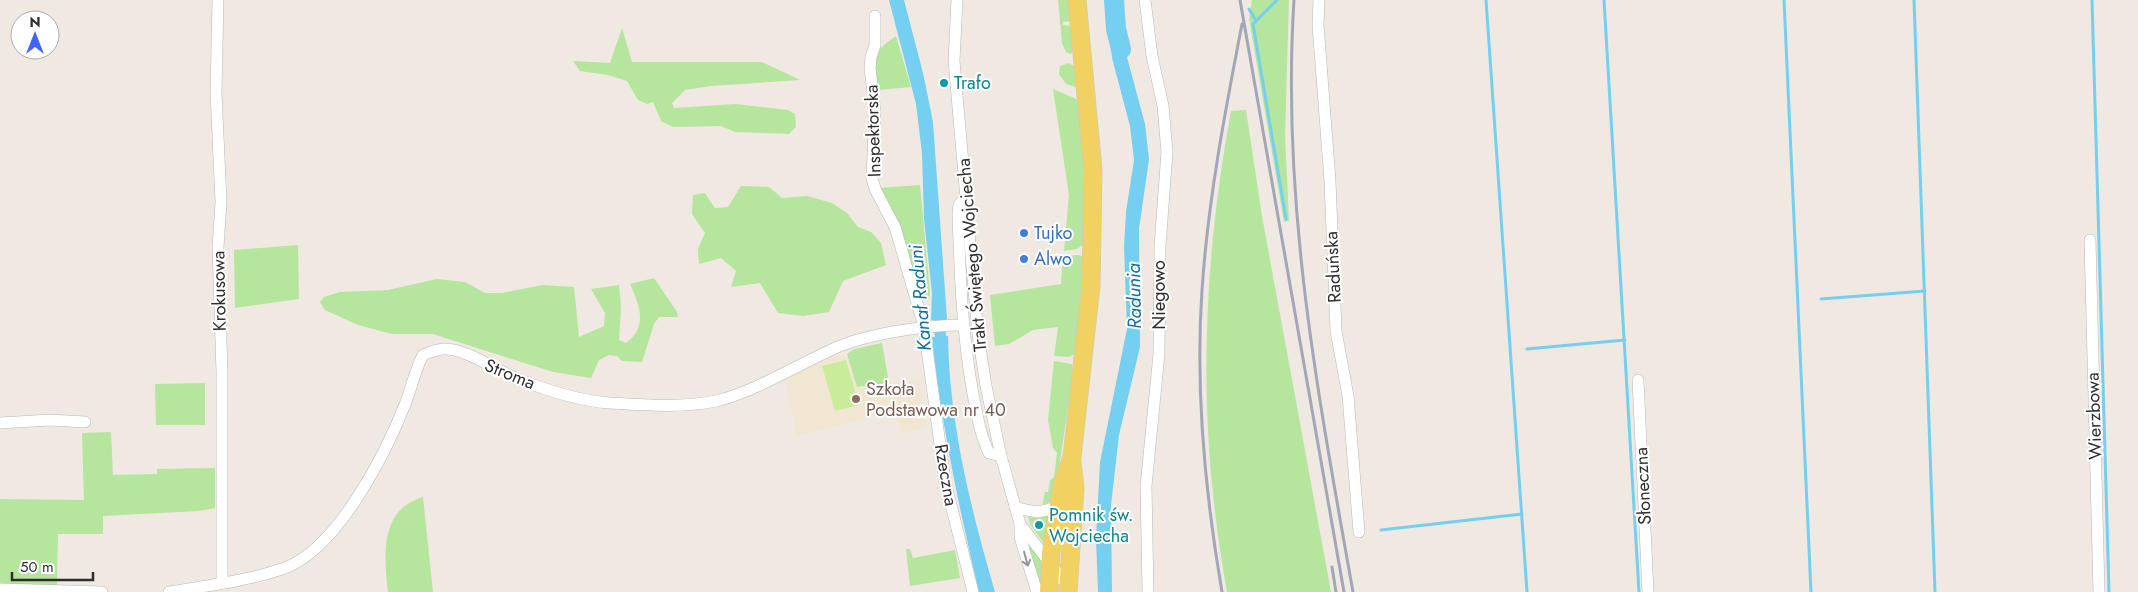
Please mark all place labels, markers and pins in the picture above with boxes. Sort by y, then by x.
place label: Trafo [954,70,991,96]
marker: Trafo [938,77,950,89]
place label: Tujko [1034,220,1073,246]
marker: Tujko [1018,227,1030,239]
place label: Alwo [1034,246,1072,272]
marker: Alwo [1018,253,1030,265]
place label: Szkoła Podstawowa nr 40 [866,376,1006,423]
marker: Szkoła Podstawowa nr 40 [850,393,862,405]
place label: Pomnik św. Wojciecha [1049,502,1133,549]
marker: Pomnik św. Wojciecha [1033,519,1045,531]

